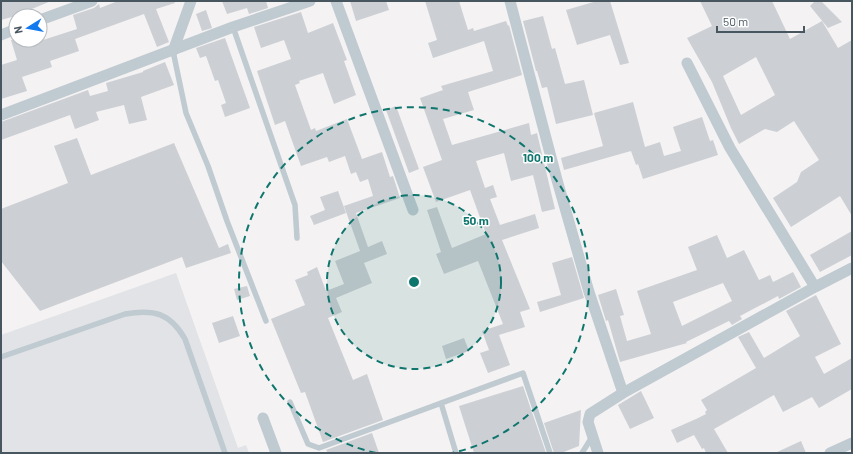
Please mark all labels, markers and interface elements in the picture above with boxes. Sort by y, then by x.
north arrow [8,8,48,48]
scale bar [717,8,804,34]
text: 50 m [723,14,748,28]
text: N [11,25,25,35]
text: 100 m [523,150,553,164]
text: 50 m [463,213,489,227]
centre of rings [407,275,421,289]

